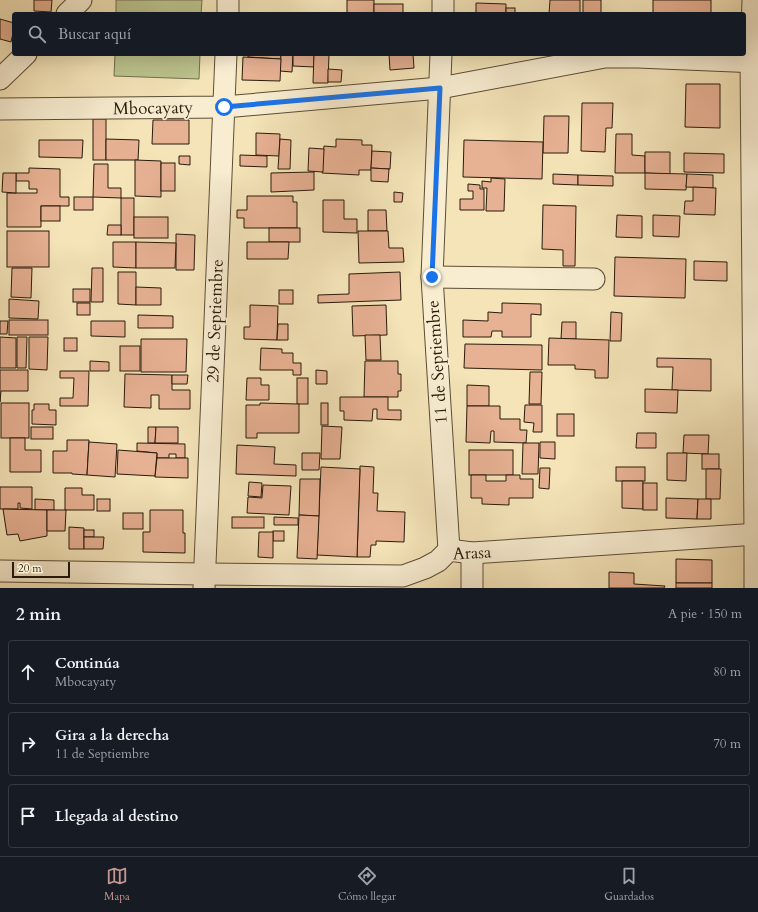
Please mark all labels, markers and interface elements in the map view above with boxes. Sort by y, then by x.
search box [12,12,746,56]
icon: search [26,23,48,45]
text: Buscar aquí [58,24,131,44]
street label: Mbocayaty [113,96,193,120]
route start [215,98,233,116]
street label: 29 de Septiembre [201,259,229,383]
route end [423,268,441,286]
street label: 11 de Septiembre [421,299,453,425]
street label: Arasa [452,540,493,565]
scale bar [12,560,70,579]
text: 20 m [18,561,42,576]
text: 2 min [16,603,61,626]
text: A pie · 150 m [668,605,742,623]
text: Continúa [55,653,120,673]
icon: ahead [17,661,39,683]
text: 80 m [713,663,741,681]
text: Mbocayaty [55,673,116,691]
text: Gira a la derecha [55,725,169,745]
icon: right [17,733,39,755]
text: 70 m [713,735,741,753]
text: 11 de Septiembre [55,745,150,763]
icon: arrive [17,805,39,827]
text: Llegada al destino [55,806,178,826]
tab: Mapa [104,865,130,904]
tab: Cómo llegar [338,865,396,904]
tab: Guardados [604,865,654,904]

